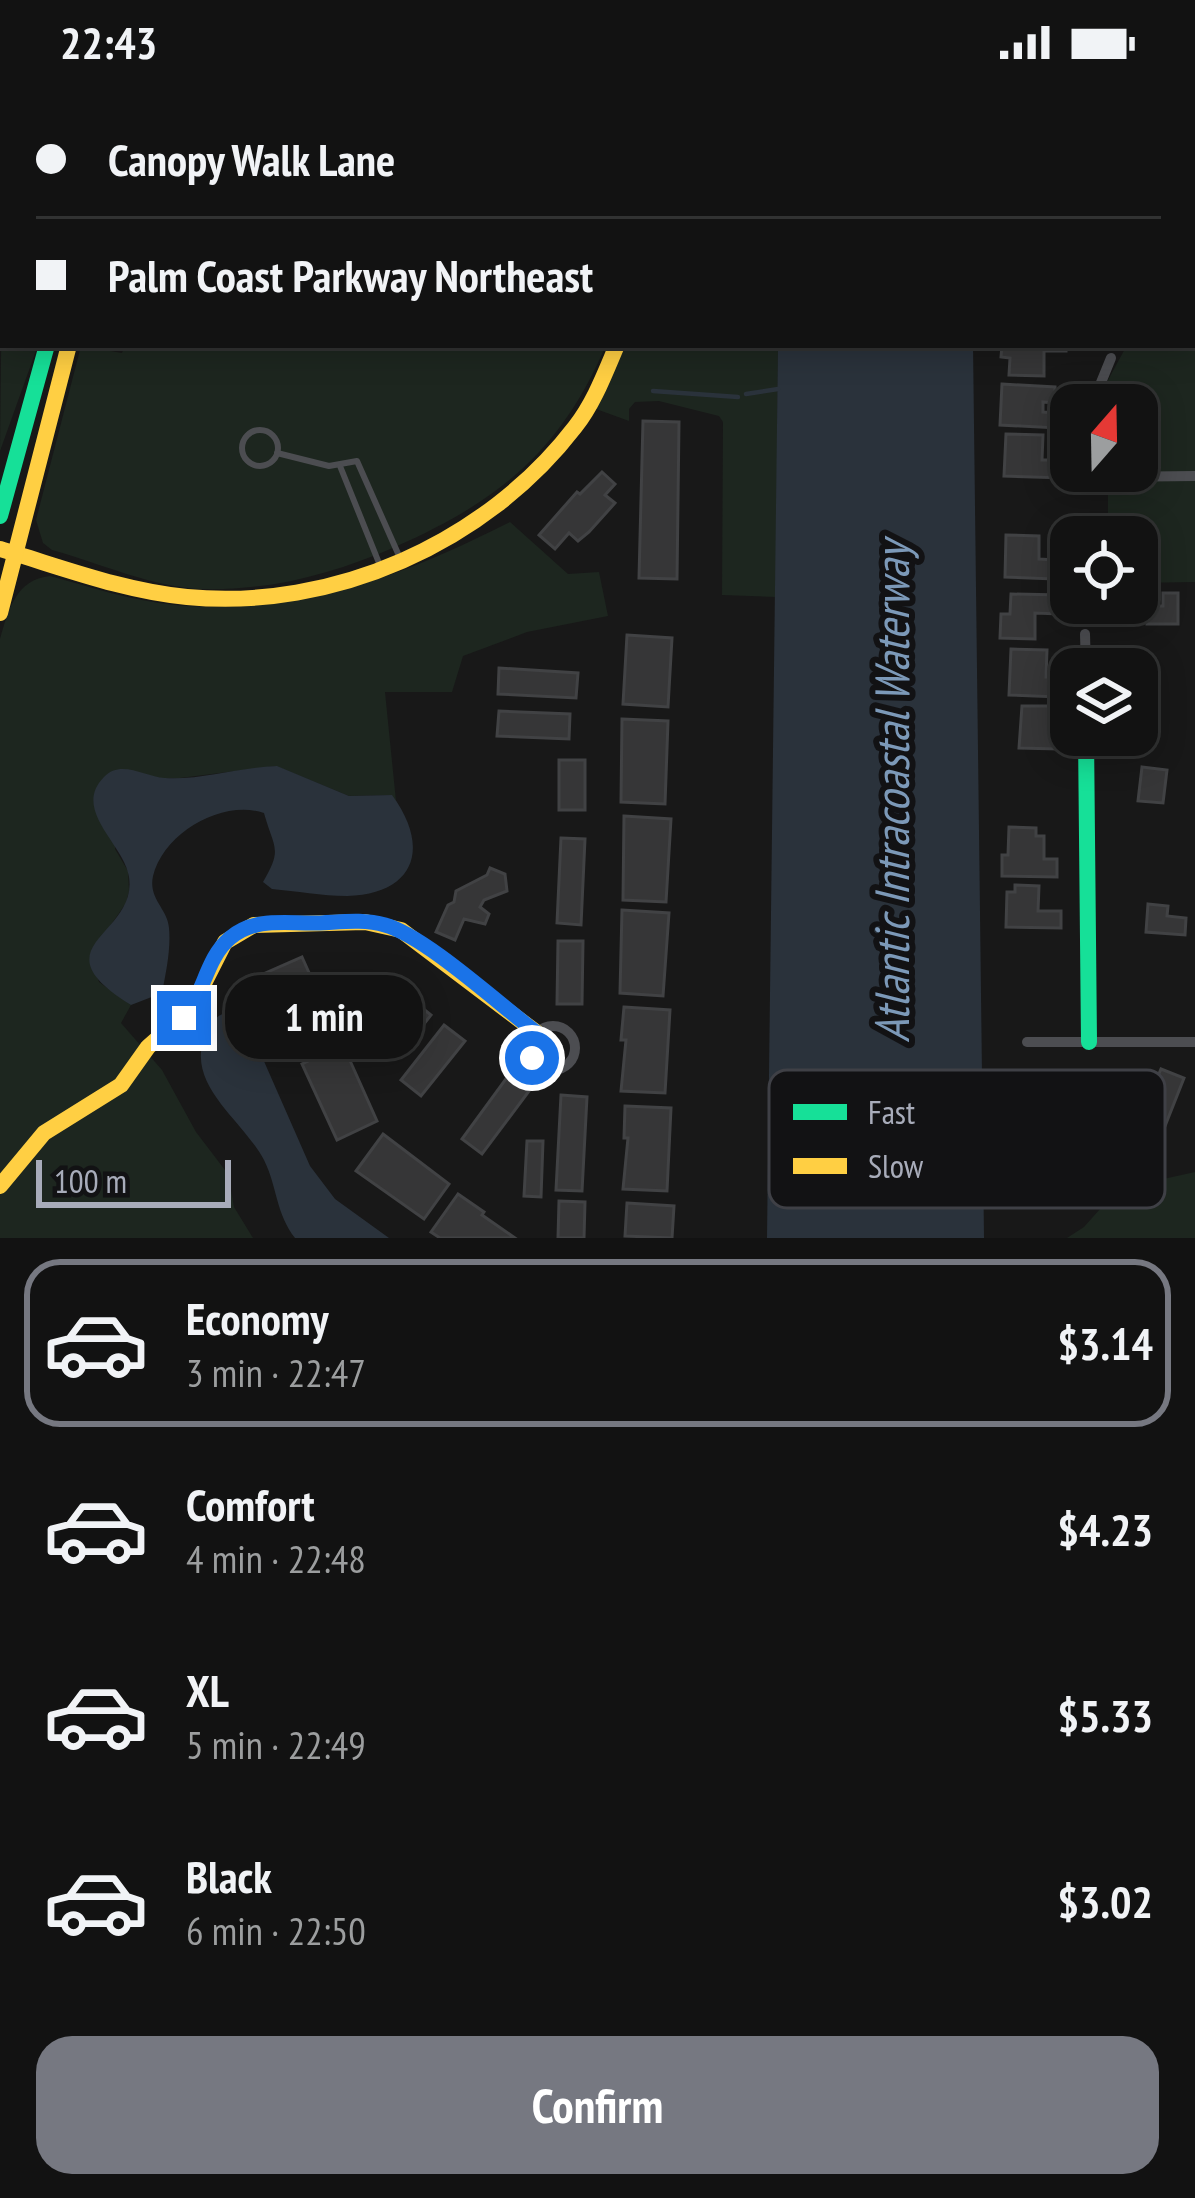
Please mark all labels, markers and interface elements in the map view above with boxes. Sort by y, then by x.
text: 22:43 [60,13,157,71]
text: Canopy Walk Lane [108,130,395,188]
text: Palm Coast Parkway Northeast [108,246,593,304]
north arrow [1050,384,1158,492]
map controls [1050,384,1158,756]
button: locate [1050,516,1158,624]
water label: Atlantic Intracoastal Waterway [860,536,922,1043]
button: layers [1050,648,1158,756]
callout: 1 min [226,976,424,1060]
route end [157,991,211,1045]
text: 1 min [285,991,363,1042]
route start [505,1031,559,1085]
legend [769,1070,1165,1208]
text: Fast [868,1090,915,1133]
text: Slow [868,1144,924,1187]
scale bar [36,1154,231,1207]
text: 100 m [54,1159,127,1202]
icon: car [42,1289,150,1397]
text: Economy [186,1289,329,1347]
text: $3.14 [1057,1314,1153,1372]
text: 3 min · 22:47 [186,1347,366,1398]
icon: car [42,1475,150,1583]
text: Comfort [186,1475,315,1533]
text: $4.23 [1057,1500,1153,1558]
text: 4 min · 22:48 [186,1533,366,1584]
icon: car [42,1661,150,1769]
text: XL [186,1661,229,1719]
text: $5.33 [1057,1686,1153,1744]
text: 5 min · 22:49 [186,1719,366,1770]
icon: car [42,1847,150,1955]
text: Black [186,1847,272,1905]
text: $3.02 [1057,1872,1153,1930]
text: 6 min · 22:50 [186,1905,366,1956]
button: Confirm [36,2036,1159,2174]

